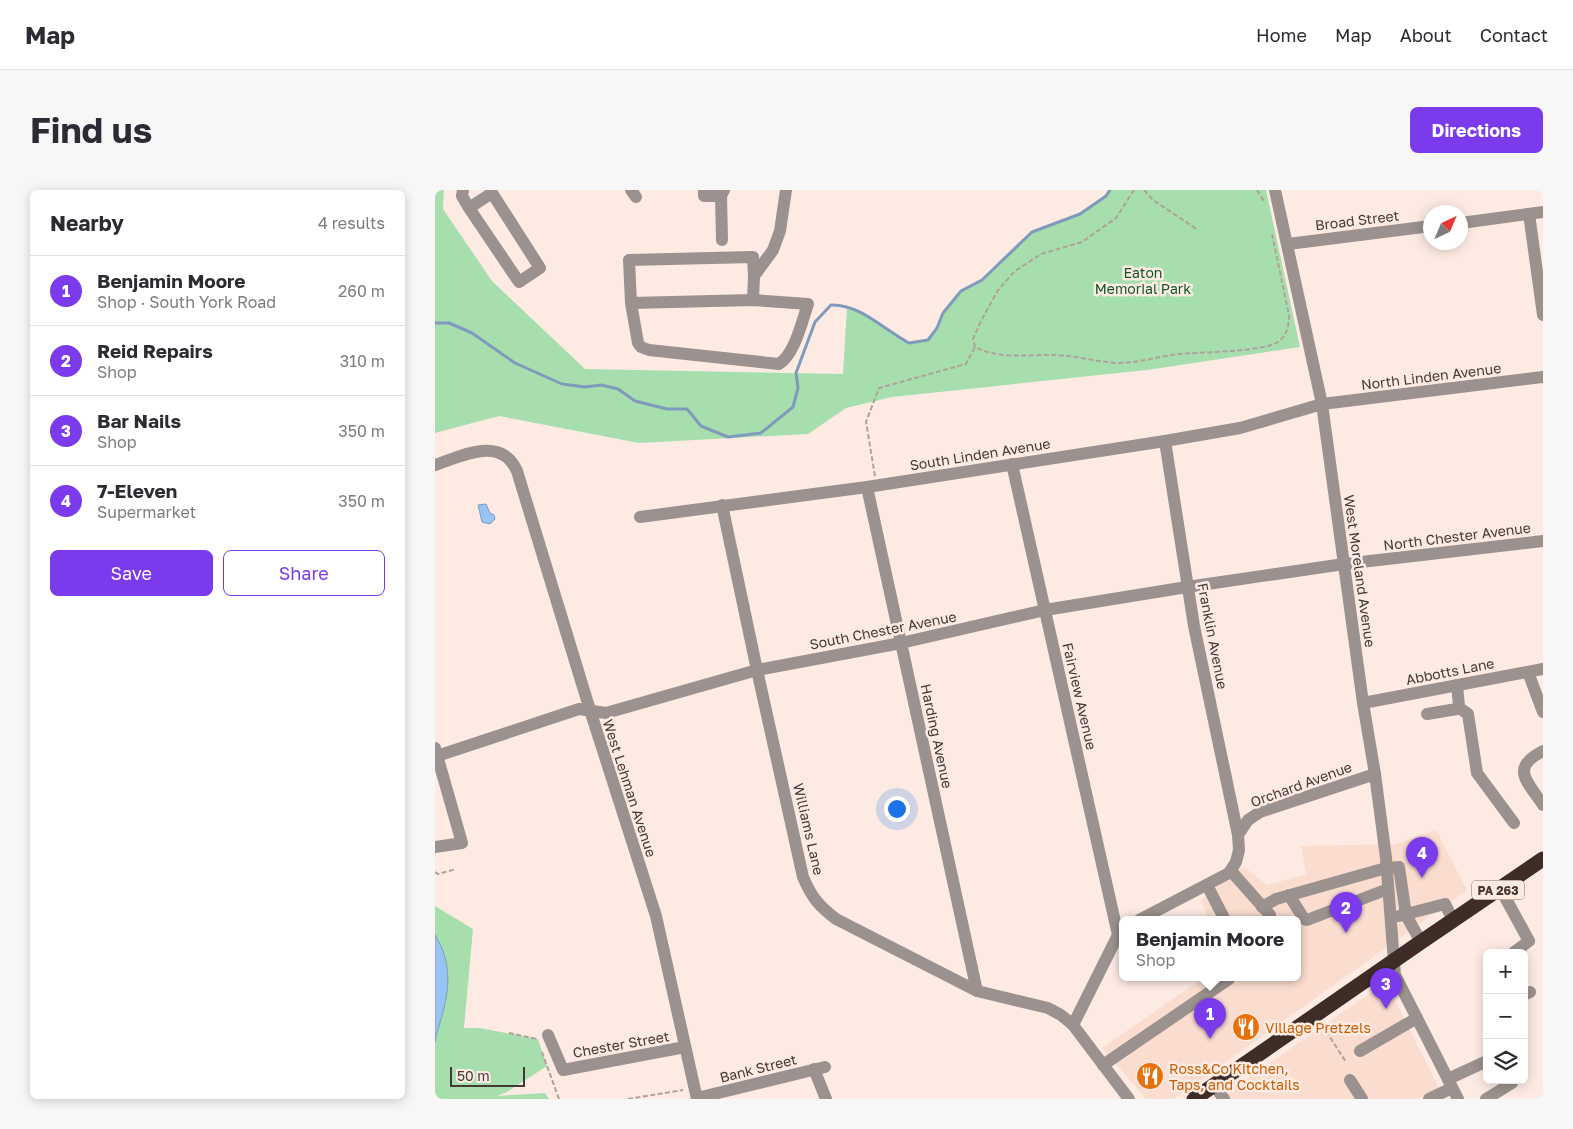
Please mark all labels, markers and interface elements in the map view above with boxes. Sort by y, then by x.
text: Map [25,20,75,49]
text: Home [1256,24,1307,46]
text: Map [1335,24,1372,46]
text: About [1400,24,1452,46]
text: Contact [1480,24,1548,46]
button: Directions [1410,107,1543,153]
text: Find us [30,109,152,151]
north arrow [1423,205,1468,250]
street label: Broad Street [1314,206,1400,234]
text: Nearby [50,210,124,236]
text: 4 results [318,213,385,233]
park label: Eaton Memorial Park [1095,264,1191,297]
text: Benjamin Moore [97,269,245,292]
text: 1 [62,281,70,301]
text: 260 m [338,281,385,301]
text: Shop · South York Road [97,292,276,312]
text: Reid Repairs [97,339,213,362]
text: 2 [61,351,71,371]
text: 310 m [340,351,385,371]
street label: North Linden Avenue [1360,359,1502,393]
text: Shop [97,362,137,382]
text: Bar Nails [97,409,181,432]
text: 3 [61,421,71,441]
text: 350 m [338,421,385,441]
text: Shop [97,432,137,452]
street label: South Linden Avenue [908,434,1052,474]
text: 7-Eleven [97,479,177,502]
text: 4 [61,491,71,511]
text: 350 m [338,491,385,511]
street label: West Moreland Avenue [1341,494,1379,648]
text: Supermarket [97,502,196,522]
street label: North Chester Avenue [1382,519,1532,553]
button: Save [50,550,213,596]
button: Share [223,550,385,596]
street label: Franklin Avenue [1194,581,1232,691]
street label: South Chester Avenue [808,607,958,653]
street label: Fairview Avenue [1059,641,1101,751]
street label: Abbotts Lane [1404,654,1496,688]
street label: Harding Avenue [918,682,956,790]
street label: West Lehman Avenue [600,717,660,859]
street label: Orchard Avenue [1248,758,1354,810]
street label: Williams Lane [790,781,828,877]
your location [884,796,910,822]
pin: 4 [1406,837,1438,878]
road number: PA 263 [1472,880,1524,900]
pin: 2 [1330,892,1362,933]
popup [1119,916,1301,981]
text: Benjamin Moore [1136,927,1284,950]
map controls [1483,949,1528,1084]
button: + [1483,949,1528,994]
text: Shop [1136,950,1175,970]
pin: 3 [1370,968,1402,1009]
button: − [1483,994,1528,1039]
pin: 1 [1194,998,1226,1039]
restaurant icon: Village Pretzels [1231,1012,1261,1042]
place label: Village Pretzels [1265,1019,1371,1036]
street label: Chester Street [571,1027,671,1061]
button: layers [1483,1039,1528,1084]
street label: Bank Street [718,1050,798,1086]
place label: Ross&Co Kitchen, Taps, and Cocktails [1169,1060,1300,1093]
restaurant icon: Ross&Co Kitchen, Taps, and Cocktails [1135,1061,1165,1091]
scale bar [450,1064,525,1087]
text: 50 m [457,1067,490,1084]

